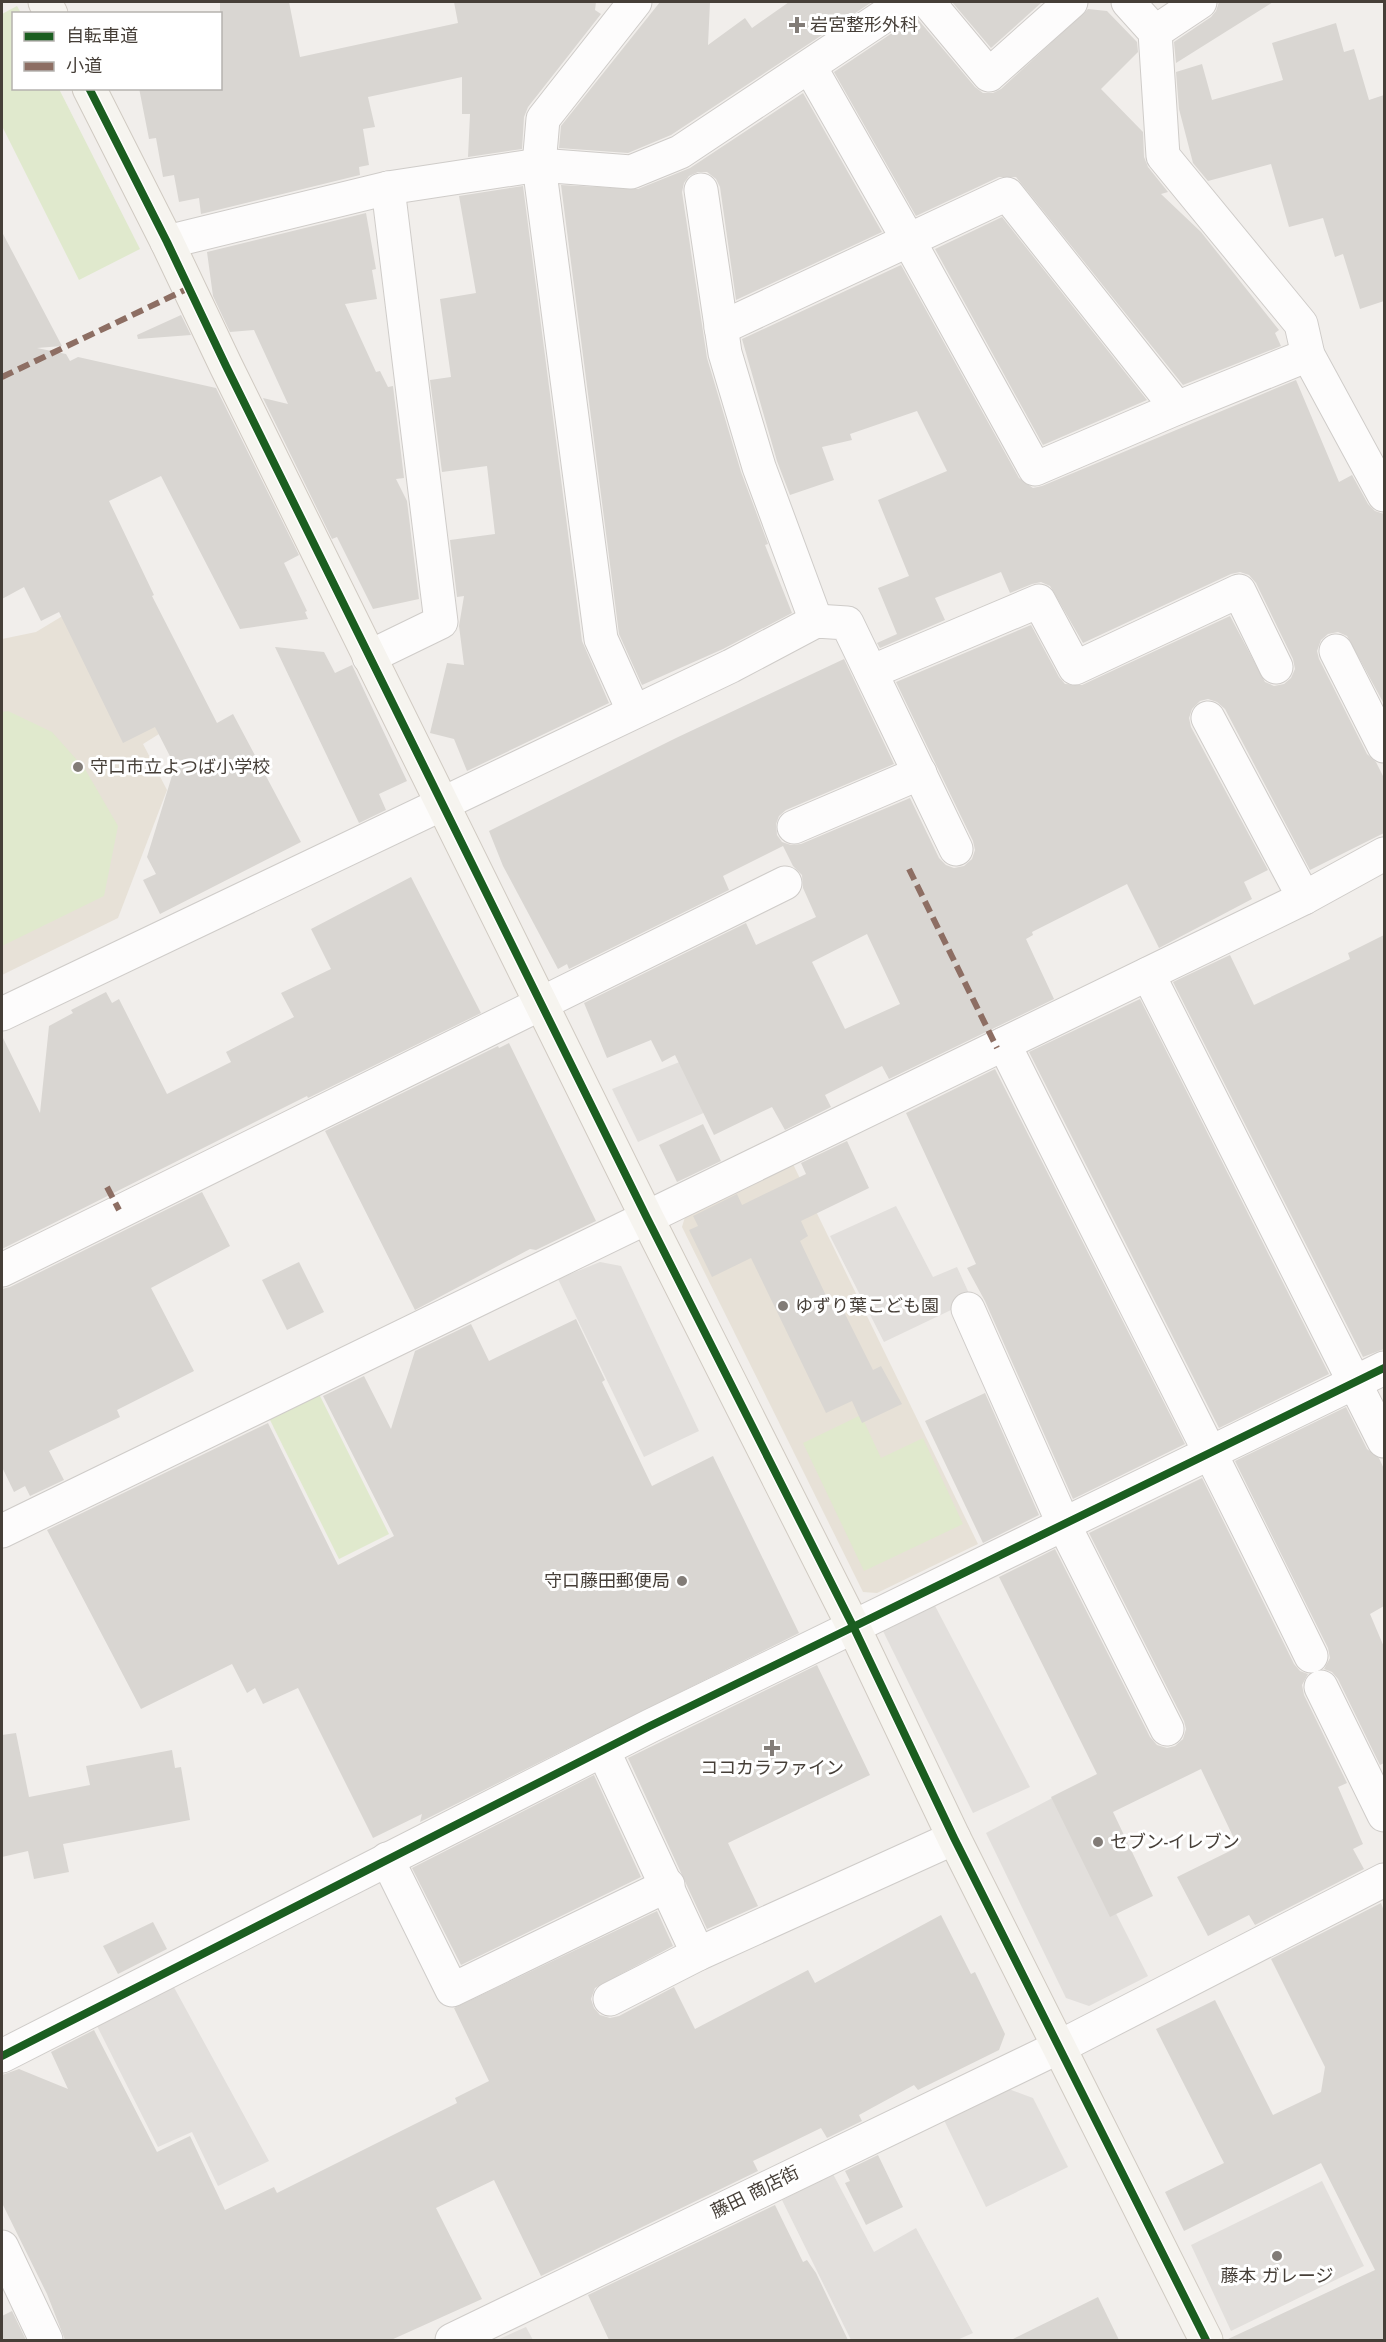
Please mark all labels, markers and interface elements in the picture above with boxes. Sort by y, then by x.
legend [12,12,222,90]
place label: 岩宮整形外科 [810,12,918,38]
marker: 岩宮整形外科 [788,16,806,34]
text: 自転車道 [66,23,138,49]
text: 小道 [66,53,102,79]
place label: 守口市立よつば小学校 [90,754,270,780]
marker: 守口市立よつば小学校 [71,760,85,774]
place label: ゆずり葉こども園 [795,1293,939,1319]
marker: ゆずり葉こども園 [776,1299,790,1313]
place label: 守口藤田郵便局 [544,1568,670,1594]
marker: 守口藤田郵便局 [675,1574,689,1588]
marker: ココカラファイン [765,1741,779,1755]
place label: ココカラファイン [700,1755,844,1781]
place label: セブン-イレブン [1110,1829,1240,1855]
marker: セブン-イレブン [1091,1835,1105,1849]
street label: 藤田 商店街 [706,2159,804,2225]
marker: 藤本 ガレージ [1270,2249,1284,2263]
place label: 藤本 ガレージ [1220,2263,1334,2289]

